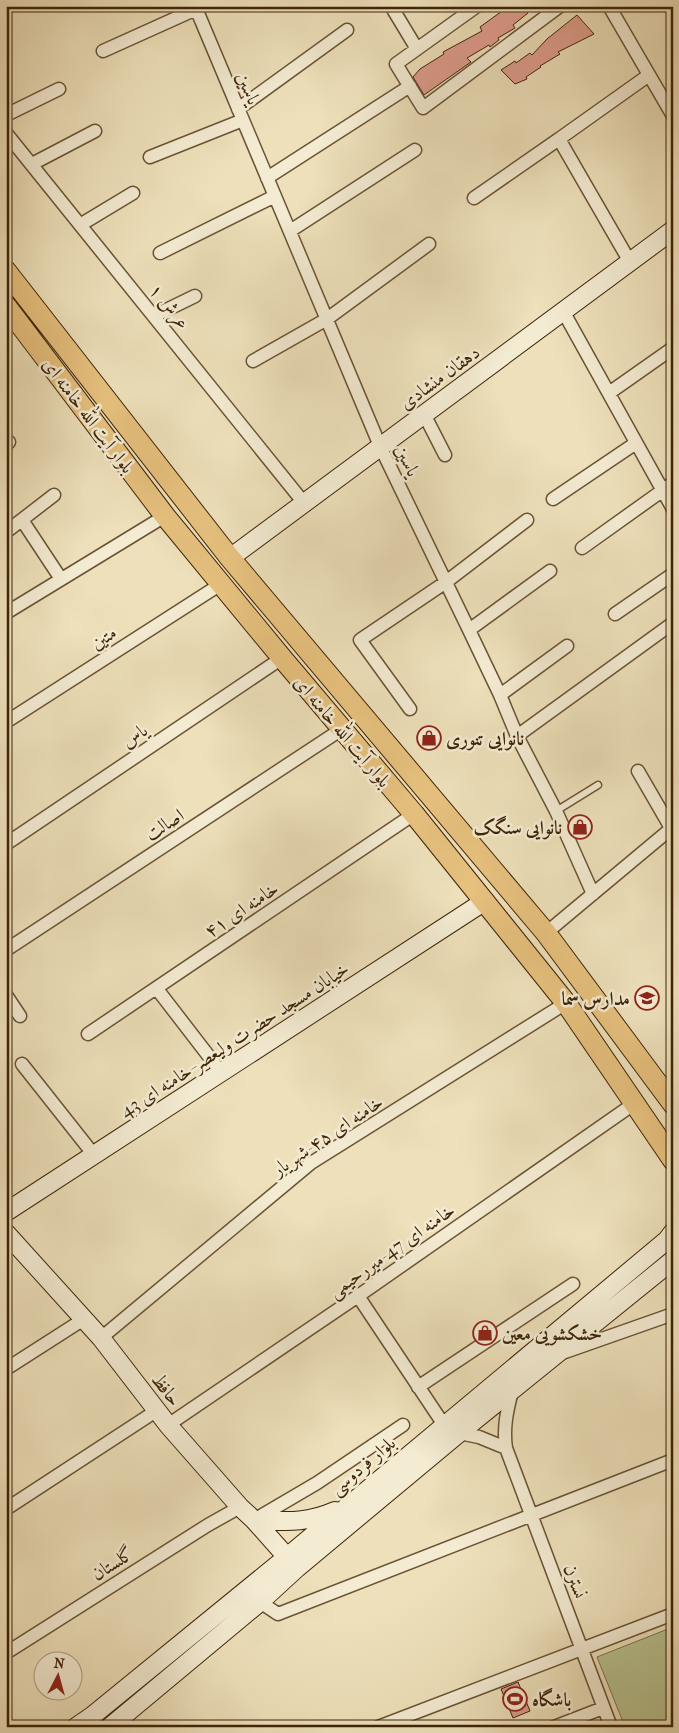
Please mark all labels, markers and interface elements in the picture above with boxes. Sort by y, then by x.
street label: یاسین [231,69,265,110]
street label: عرش ۱ [143,279,194,335]
street label: دهقان منشادی [395,341,484,414]
street label: بلوار آیت الله خامنه ای [38,351,142,478]
street label: یاسین [389,441,425,482]
street label: متین [86,621,121,654]
street label: بلوار آیت الله خامنه ای [289,669,398,792]
street label: یاس [117,718,154,753]
shop icon: نانوایی تنوری [416,725,442,751]
place label: نانوایی تنوری [446,728,525,751]
street label: اصالت [141,804,188,845]
shop icon: نانوایی سنگک [567,814,593,840]
place label: نانوایی سنگک [474,815,562,840]
street label: خامنه ای ۴۱ [201,877,283,942]
street label: خیابان مسجد حضرت ولیعصر-خامنه ای 43 [116,957,354,1123]
school or university icon: مدارس سما [634,985,660,1011]
place label: مدارس سما [561,988,630,1010]
street label: خامنه ای ۴۵-شهریار [266,1091,388,1183]
street label: خامنه ای 47-میررحیمی [324,1199,460,1304]
shop icon: خشکشویی معین [472,1320,498,1346]
place label: خشکشویی معین [502,1323,602,1346]
street label: حافظ [147,1369,186,1410]
street label: بلوار فردوسی [325,1432,401,1501]
street label: گلستان [87,1542,138,1585]
street label: نسترن [559,1561,591,1601]
north arrow [32,1650,82,1700]
text: N [53,1655,66,1673]
sports icon: باشگاه [502,1686,528,1712]
place label: باشگاه [532,1687,572,1711]

